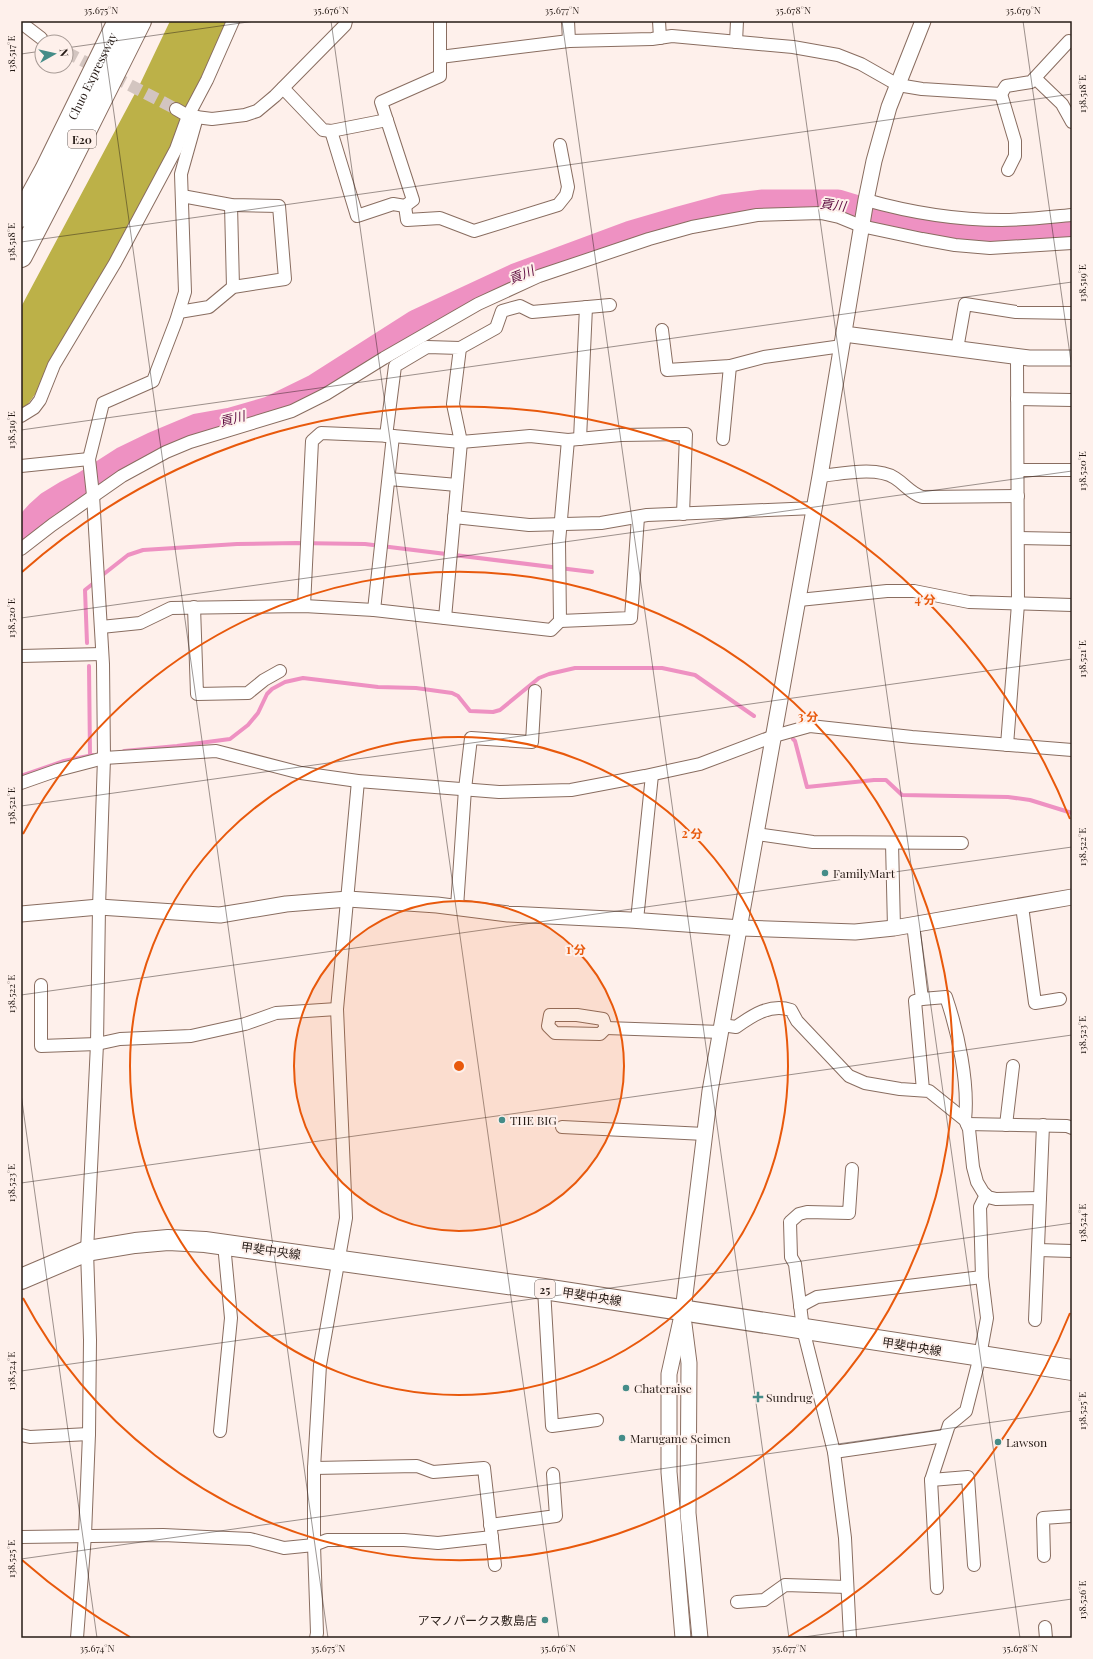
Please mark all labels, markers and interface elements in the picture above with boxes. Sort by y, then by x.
text: 35.675°N [84,3,118,17]
text: 35.676°N [313,3,349,17]
text: 35.677°N [545,3,579,17]
text: 35.678°N [775,3,811,17]
text: 35.679°N [1005,3,1041,17]
street label: Chuo Expressway [64,30,120,122]
north arrow [34,34,74,74]
text: 138.517°E [4,35,18,73]
text: N [56,48,72,58]
text: 138.518°E [1075,75,1089,113]
road number: E20 [68,130,96,148]
water label: 貢川 [819,194,849,214]
text: 138.518°E [4,223,18,261]
water label: 貢川 [506,261,538,287]
text: 138.519°E [1075,264,1089,302]
water label: 貢川 [217,406,249,429]
text: 138.519°E [4,411,18,449]
text: 138.520°E [1075,451,1089,491]
text: 4 分 [914,591,936,607]
text: 138.520°E [4,598,18,638]
text: 138.521°E [1075,640,1089,678]
text: 3 分 [798,708,818,724]
text: 138.521°E [4,787,18,825]
text: 2 分 [682,825,702,841]
text: 138.522°E [1075,828,1089,866]
place label: FamilyMart [833,865,896,881]
marker: FamilyMart [820,868,830,878]
text: 1 分 [566,941,586,957]
text: 138.522°E [4,975,18,1013]
text: 138.523°E [1075,1016,1089,1054]
centre of rings [452,1059,466,1073]
place label: THE BIG [510,1112,557,1128]
marker: THE BIG [497,1115,507,1125]
text: 138.523°E [4,1164,18,1202]
text: 138.524°E [1075,1204,1089,1242]
street label: 甲斐中央線 [240,1238,302,1262]
road number: 25 [535,1280,555,1298]
street label: 甲斐中央線 [561,1283,623,1309]
street label: 甲斐中央線 [881,1333,943,1359]
text: 138.524°E [4,1352,18,1390]
place label: Chateraise [634,1380,692,1396]
marker: Chateraise [621,1383,631,1393]
place label: Sundrug [766,1389,813,1405]
marker: Sundrug [753,1392,763,1402]
text: 138.525°E [1075,1392,1089,1430]
place label: Marugame Seimen [630,1430,731,1446]
marker: Marugame Seimen [617,1433,627,1443]
place label: Lawson [1006,1434,1047,1450]
marker: Lawson [993,1437,1003,1447]
text: 138.525°E [4,1540,18,1578]
text: 138.526°E [1075,1580,1089,1620]
place label: アマノパークス敷島店 [418,1612,537,1628]
marker: アマノパークス敷島店 [540,1615,550,1625]
text: 35.674°N [79,1641,115,1655]
text: 35.675°N [311,1641,345,1655]
text: 35.676°N [540,1641,576,1655]
text: 35.677°N [772,1641,806,1655]
text: 35.678°N [1002,1641,1038,1655]

